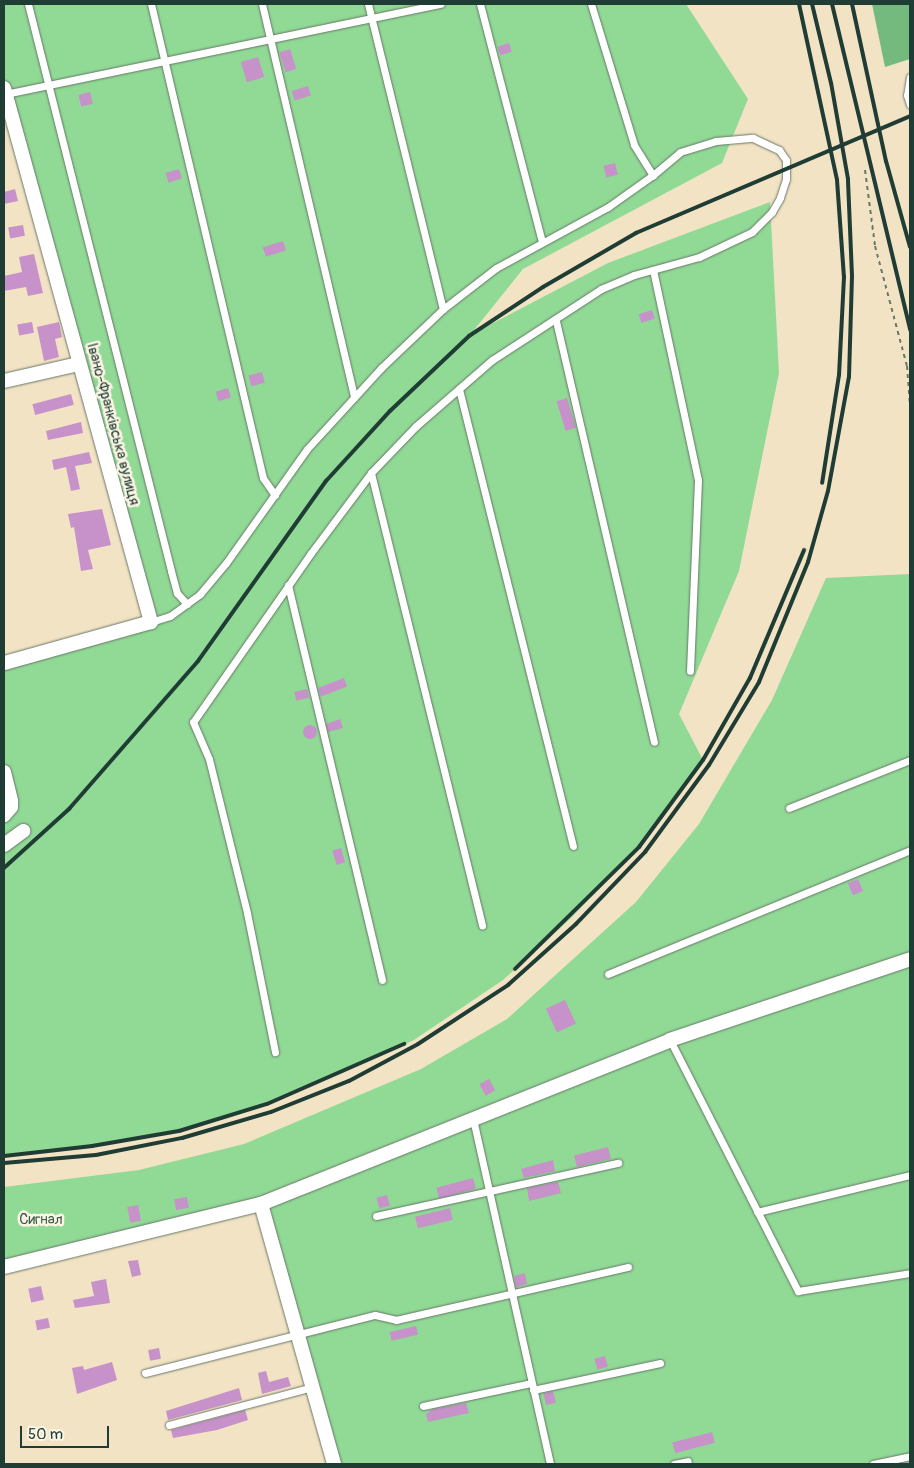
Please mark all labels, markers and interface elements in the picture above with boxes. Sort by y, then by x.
street label: Івано-Франківська вулиця [83,341,143,507]
park label: Сигнал [19,1211,63,1229]
scale bar [22,1416,111,1448]
text: 50 m [28,1425,63,1444]

